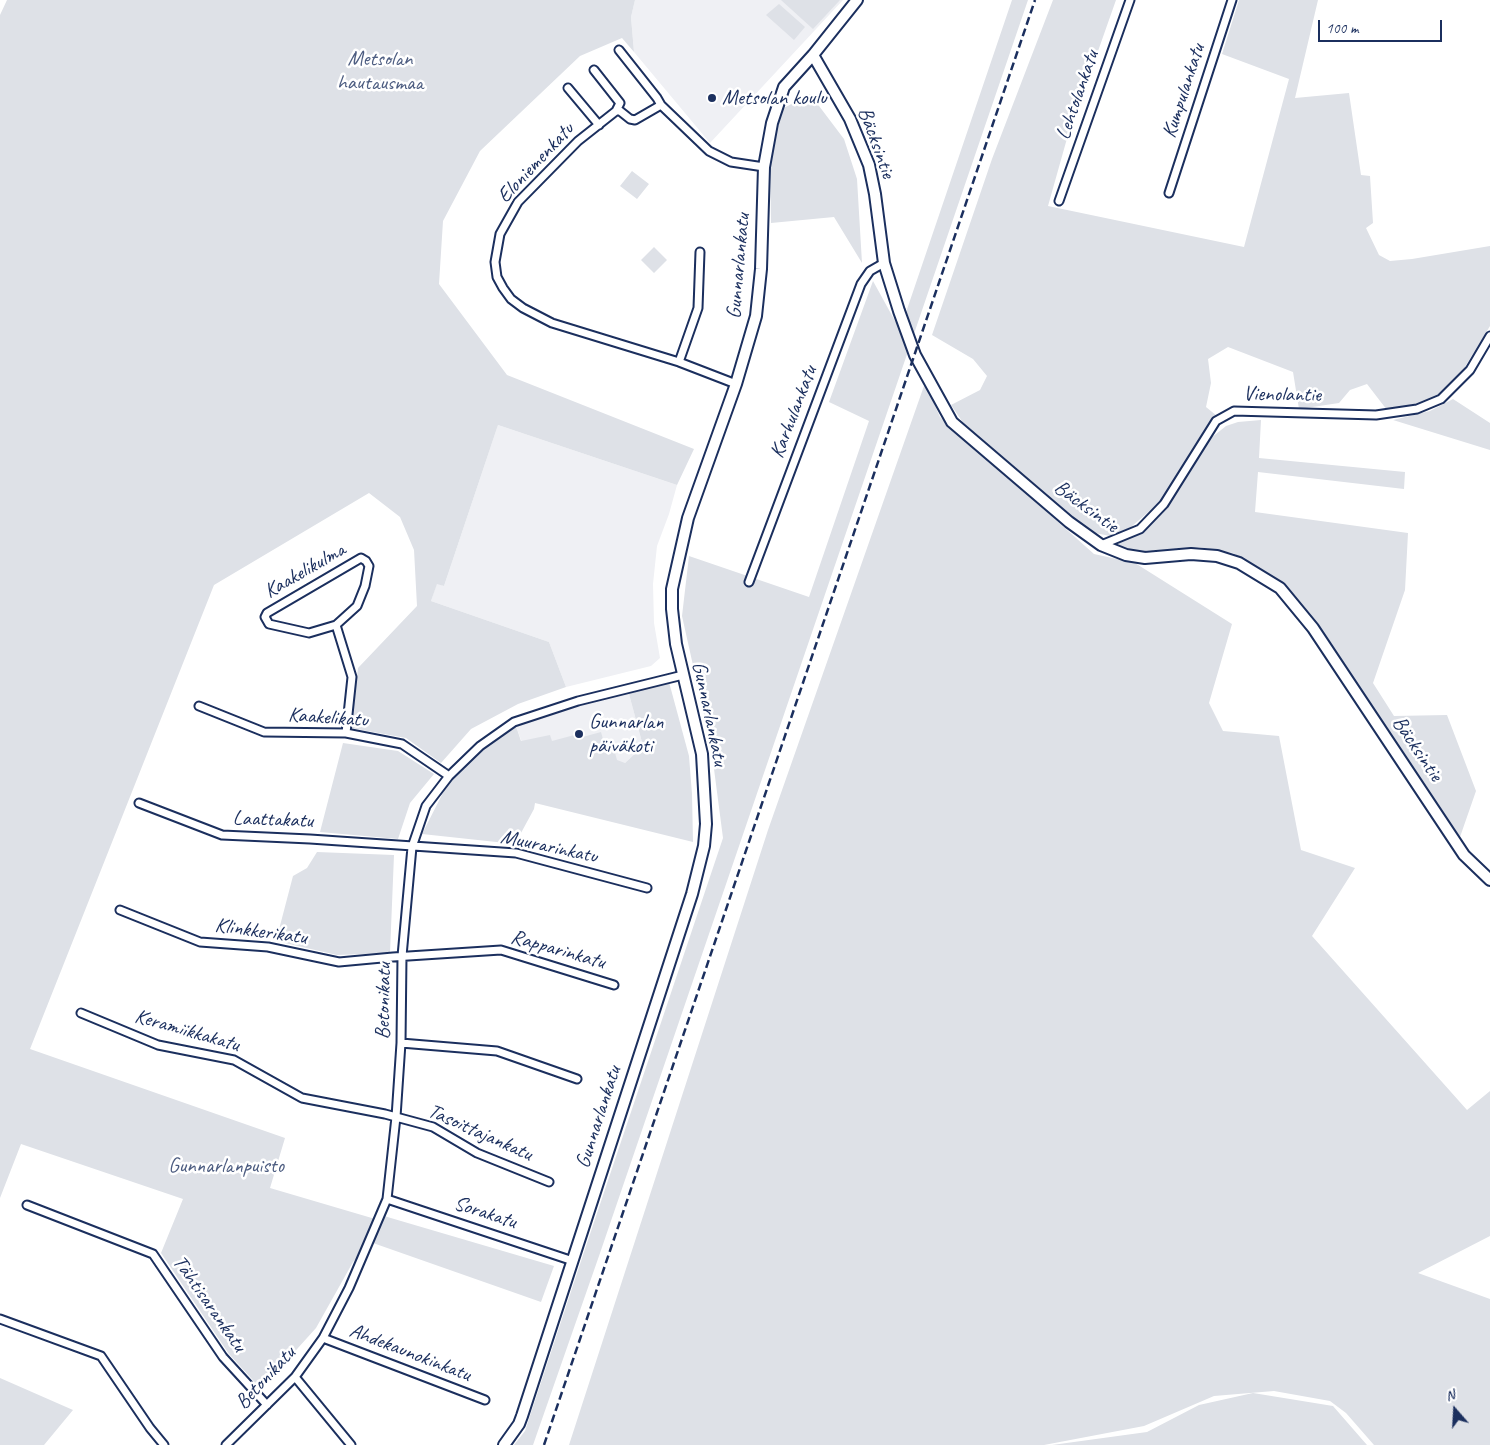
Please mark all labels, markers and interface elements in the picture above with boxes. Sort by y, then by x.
scale bar [1320,10,1444,42]
text: 100 m [1326,19,1358,38]
street label: Kumpulankatu [1157,41,1211,141]
park label: Metsolan hautausmaa [337,46,423,96]
street label: Lehtolankatu [1051,47,1105,143]
place label: Metsolan koulu [722,85,827,111]
marker: Metsolan koulu [706,92,718,104]
street label: Bäcksintie [852,104,900,182]
street label: Eloniemenkatu [492,117,580,209]
street label: Gunnarlankatu [722,212,756,320]
street label: Karhulankatu [765,362,823,462]
street label: Vienolantie [1243,382,1321,408]
street label: Bäcksintie [1049,475,1123,539]
street label: Kaakelikulma [260,538,350,604]
street label: Gunnarlankatu [686,660,732,768]
street label: Kaakelikatu [287,703,369,733]
place label: Gunnarlan päiväkoti [589,709,663,759]
street label: Bäcksintie [1386,712,1448,786]
marker: Gunnarlan päiväkoti [573,728,585,740]
street label: Laattakatu [232,806,314,834]
street label: Muurarinkatu [498,824,600,870]
street label: Klinkkerikatu [213,913,309,951]
street label: Rapparinkatu [508,925,608,975]
street label: Betonikatu [371,962,397,1040]
street label: Keramiikkakatu [132,1004,242,1058]
street label: Gunnarlankatu [571,1063,627,1171]
street label: Tasoittajankatu [424,1099,536,1167]
park label: Gunnarlanpuisto [168,1153,284,1179]
street label: Sorakatu [450,1191,520,1235]
street label: Tähtisarankatu [167,1251,251,1357]
street label: Ahdekaunokinkatu [346,1318,474,1388]
street label: Betonikatu [231,1341,301,1415]
north arrow [1430,1385,1480,1435]
text: N [1443,1386,1457,1405]

